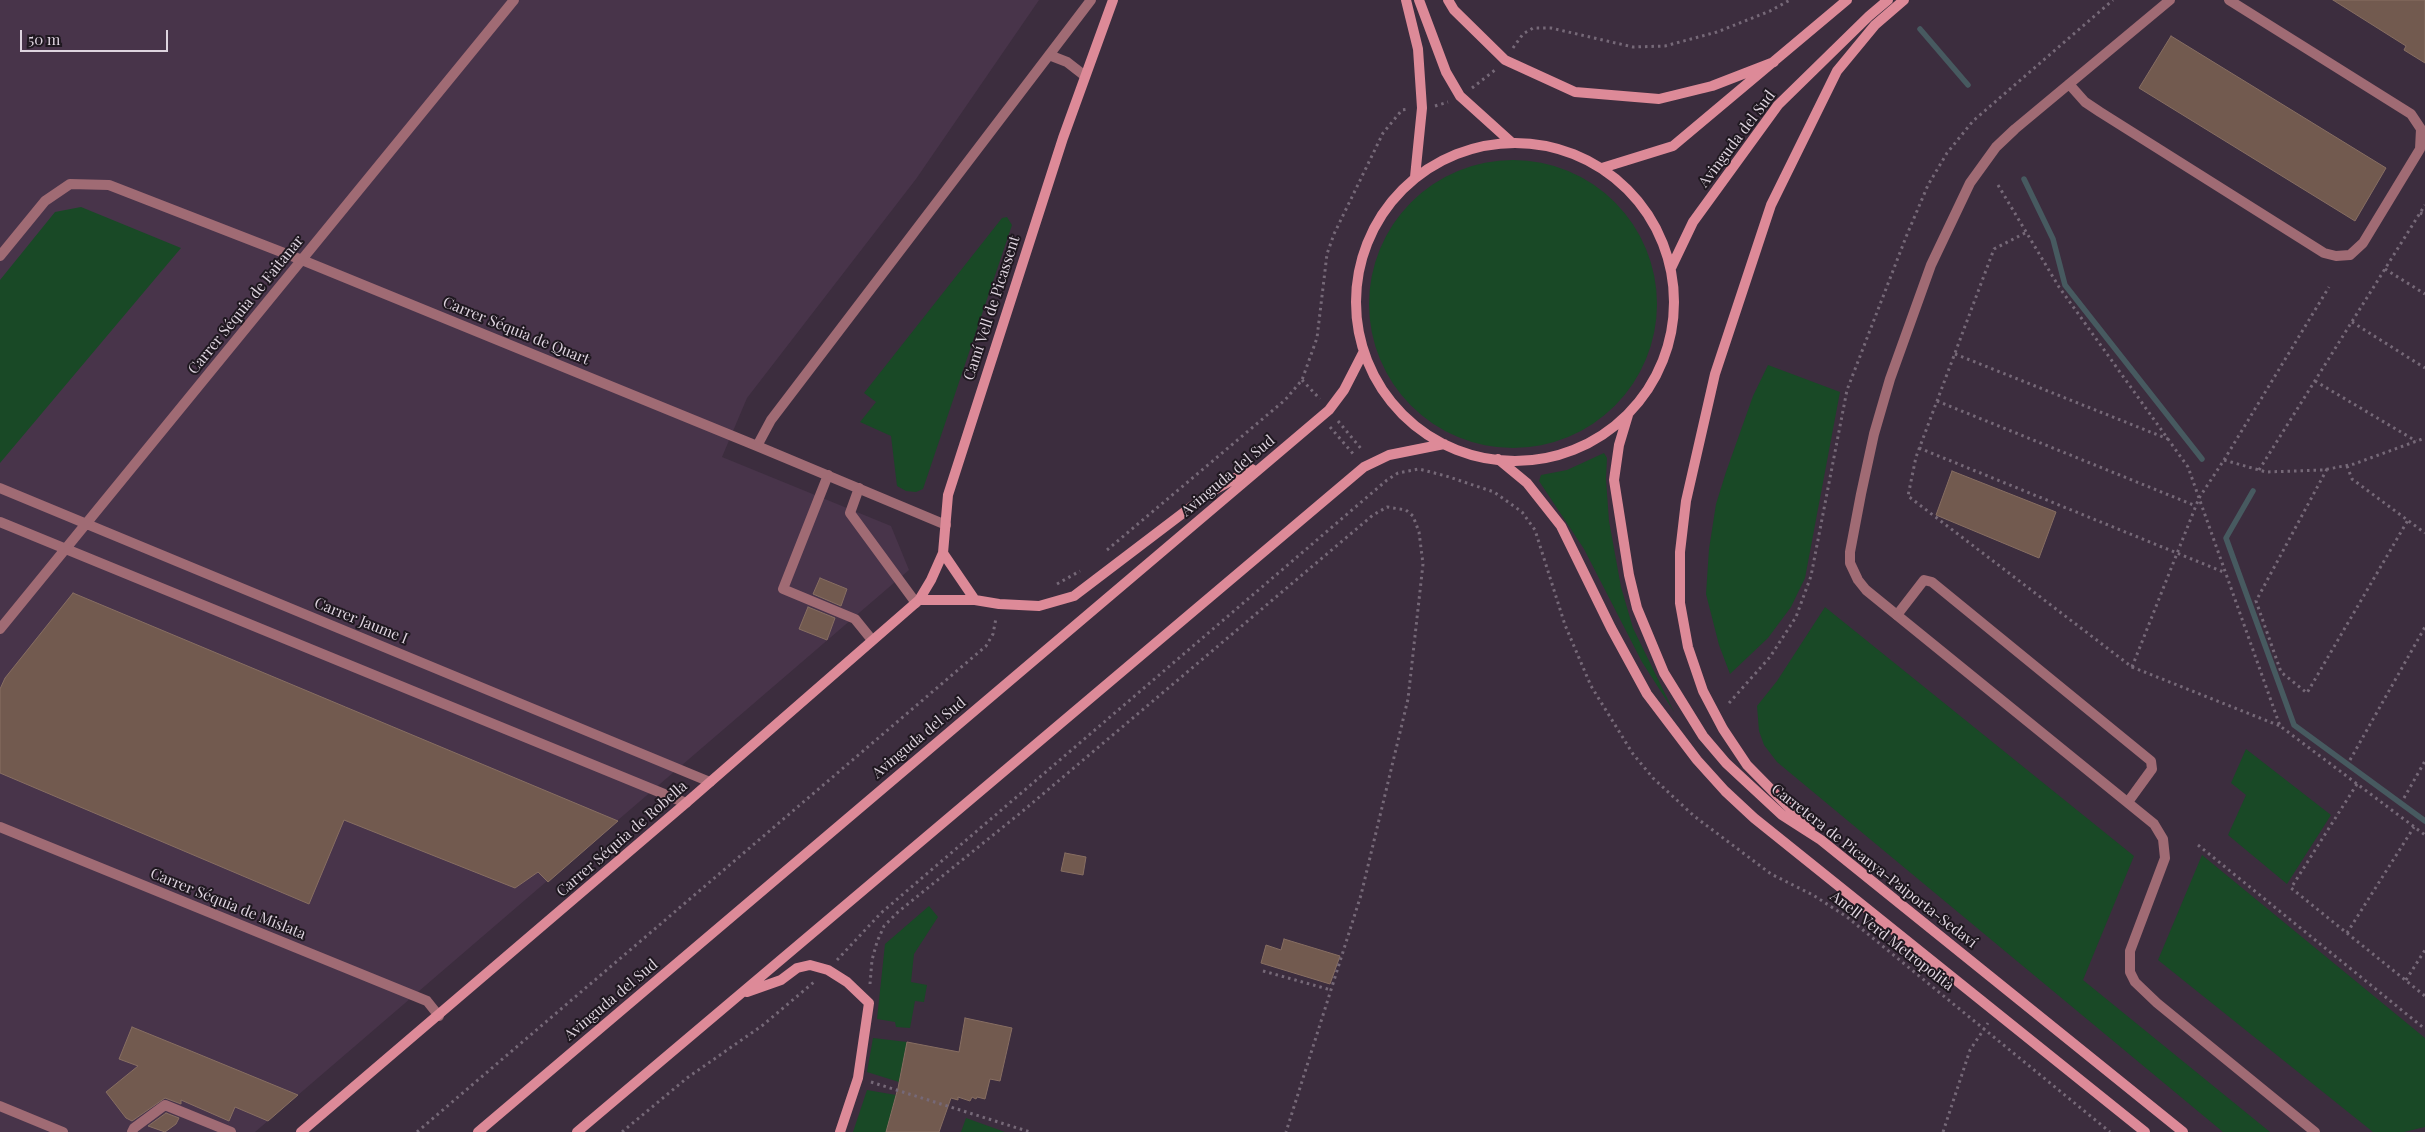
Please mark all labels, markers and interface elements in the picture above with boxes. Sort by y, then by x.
scale bar [22,20,170,52]
text: 50 m [28,29,60,49]
street label: Avinguda del Sud [1695,87,1779,191]
street label: Carrer Séquia de Faitanar [184,232,308,378]
street label: Camí Vell de Picassent [960,233,1024,383]
street label: Carrer Séquia de Quart [440,293,592,369]
street label: Avinguda del Sud [1178,432,1278,520]
street label: Carrer Jaume I [312,594,410,648]
street label: Avinguda del Sud [869,694,969,782]
street label: Carrer Séquia de Robella [553,777,691,901]
street label: Carretera de Picanya-Paiporta-Sedaví [1768,780,1980,952]
street label: Carrer Séquia de Mislata [148,865,308,943]
street label: Anell Verd Metropolità [1827,887,1957,995]
street label: Avinguda del Sud [561,956,661,1044]

